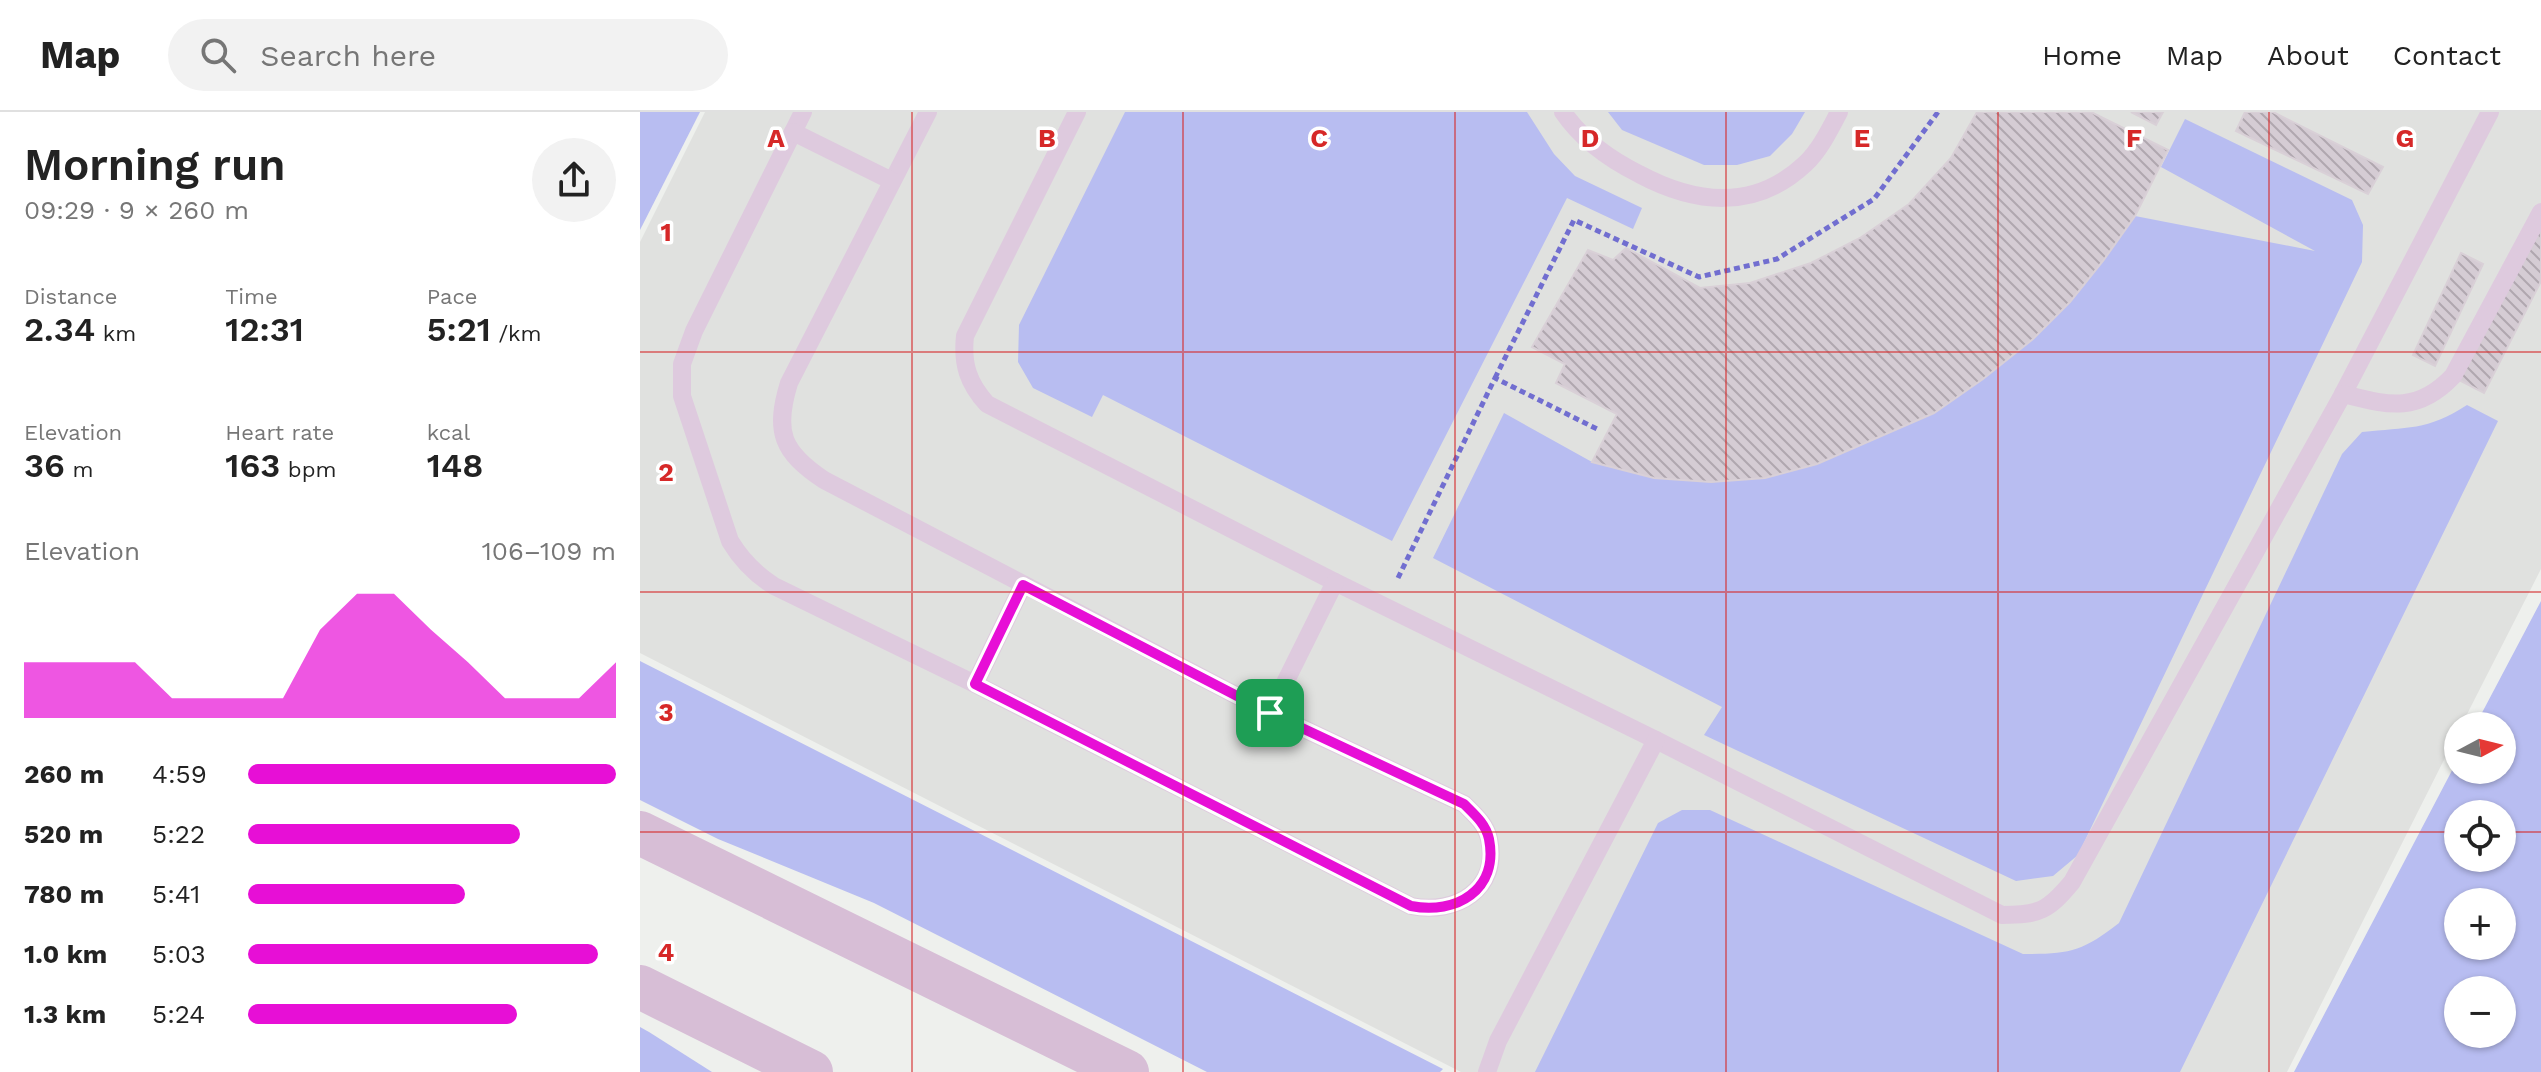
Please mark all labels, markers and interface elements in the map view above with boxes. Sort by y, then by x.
search box [168,19,728,91]
text: Map [40,33,120,77]
icon: search [196,33,240,77]
text: Search here [260,38,436,73]
text: Home [2042,39,2122,72]
text: Map [2166,39,2223,72]
text: About [2267,39,2349,72]
text: Contact [2393,39,2501,72]
text: A [767,123,785,153]
text: B [1038,123,1056,153]
text: C [1310,123,1328,153]
text: D [1581,123,1599,153]
text: E [1854,123,1870,153]
text: F [2126,123,2142,153]
text: G [2396,123,2414,153]
button: share [532,138,616,222]
text: Morning run [24,139,285,191]
text: 09:29 · 9 × 260 m [24,195,249,225]
text: 1 [660,217,672,247]
text: Distance [24,284,118,309]
text: Time [225,284,278,309]
text: Pace [427,284,478,309]
text: 2.34 [24,309,95,349]
text: 12:31 [225,309,304,349]
text: 5:21 [427,309,491,349]
text: km [95,321,136,346]
text: /km [491,321,541,346]
text: Elevation [24,420,122,445]
text: Heart rate [225,420,334,445]
text: kcal [427,420,470,445]
text: 36 [24,445,65,485]
text: 163 [225,445,280,485]
text: 148 [427,445,484,485]
text: m [65,457,93,482]
text: bpm [280,457,336,482]
text: 2 [658,457,674,487]
text: Elevation [24,536,140,566]
text: 106–109 m [482,536,616,566]
pin [1236,679,1304,747]
icon: arrive [1248,691,1292,735]
text: 3 [658,697,674,727]
north arrow [2444,712,2516,784]
map controls [2444,712,2516,1048]
text: 260 m [24,759,104,789]
text: 4:59 [152,759,207,789]
button: locate [2444,800,2516,872]
text: 520 m [24,819,103,849]
text: 5:22 [152,819,205,849]
text: 780 m [24,879,104,909]
text: 5:41 [152,879,200,909]
button: + [2444,888,2516,960]
text: 4 [658,937,675,967]
text: 1.0 km [24,939,107,969]
text: 5:03 [152,939,206,969]
button: − [2444,976,2516,1048]
text: 1.3 km [24,999,106,1029]
text: 5:24 [152,999,205,1029]

